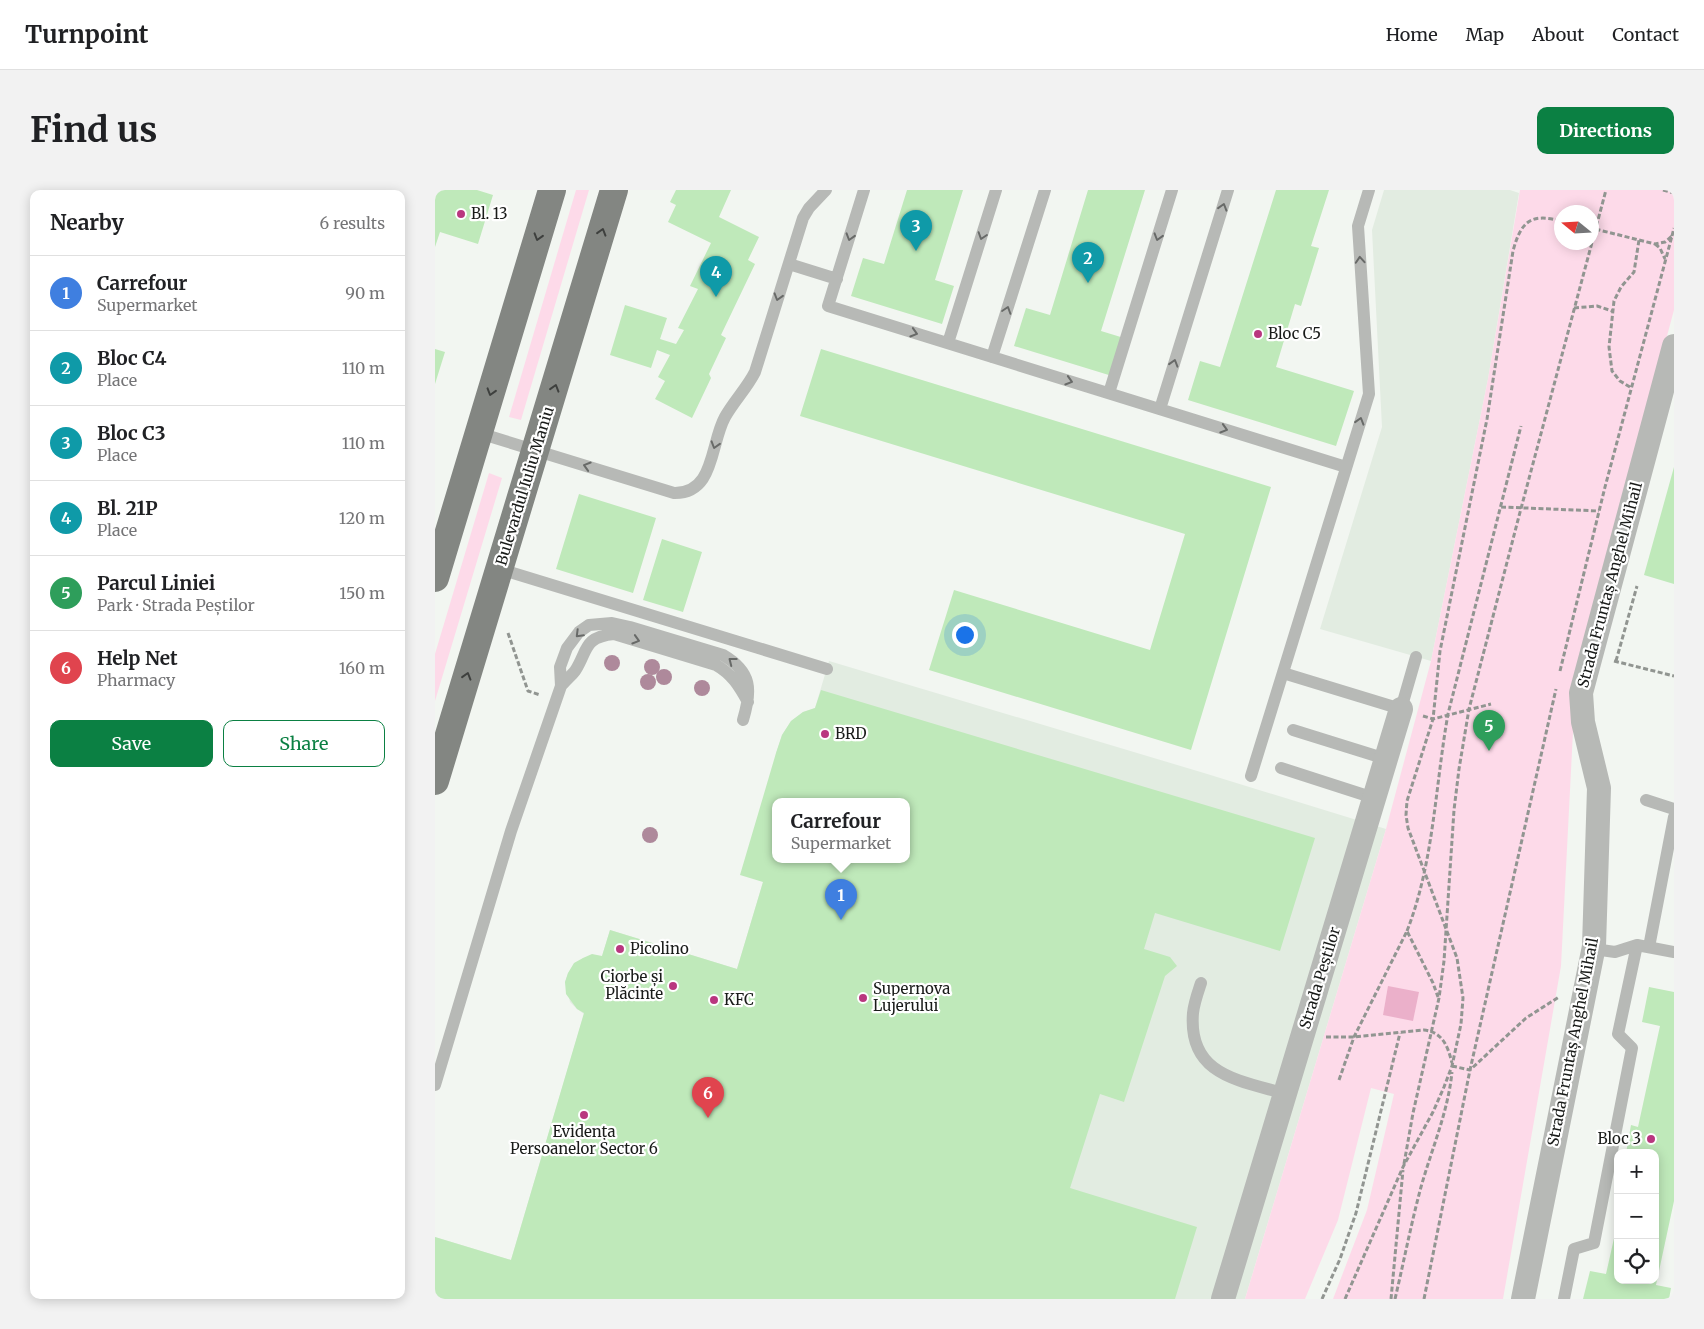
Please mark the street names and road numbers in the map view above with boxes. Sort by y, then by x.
street label: Bulevardul Iuliu Maniu [491,404,558,568]
street label: Strada Fruntaș Anghel Mihail [1573,480,1647,690]
street label: Strada Peștilor [1295,924,1345,1031]
street label: Strada Fruntaș Anghel Mihail [1543,936,1603,1148]

